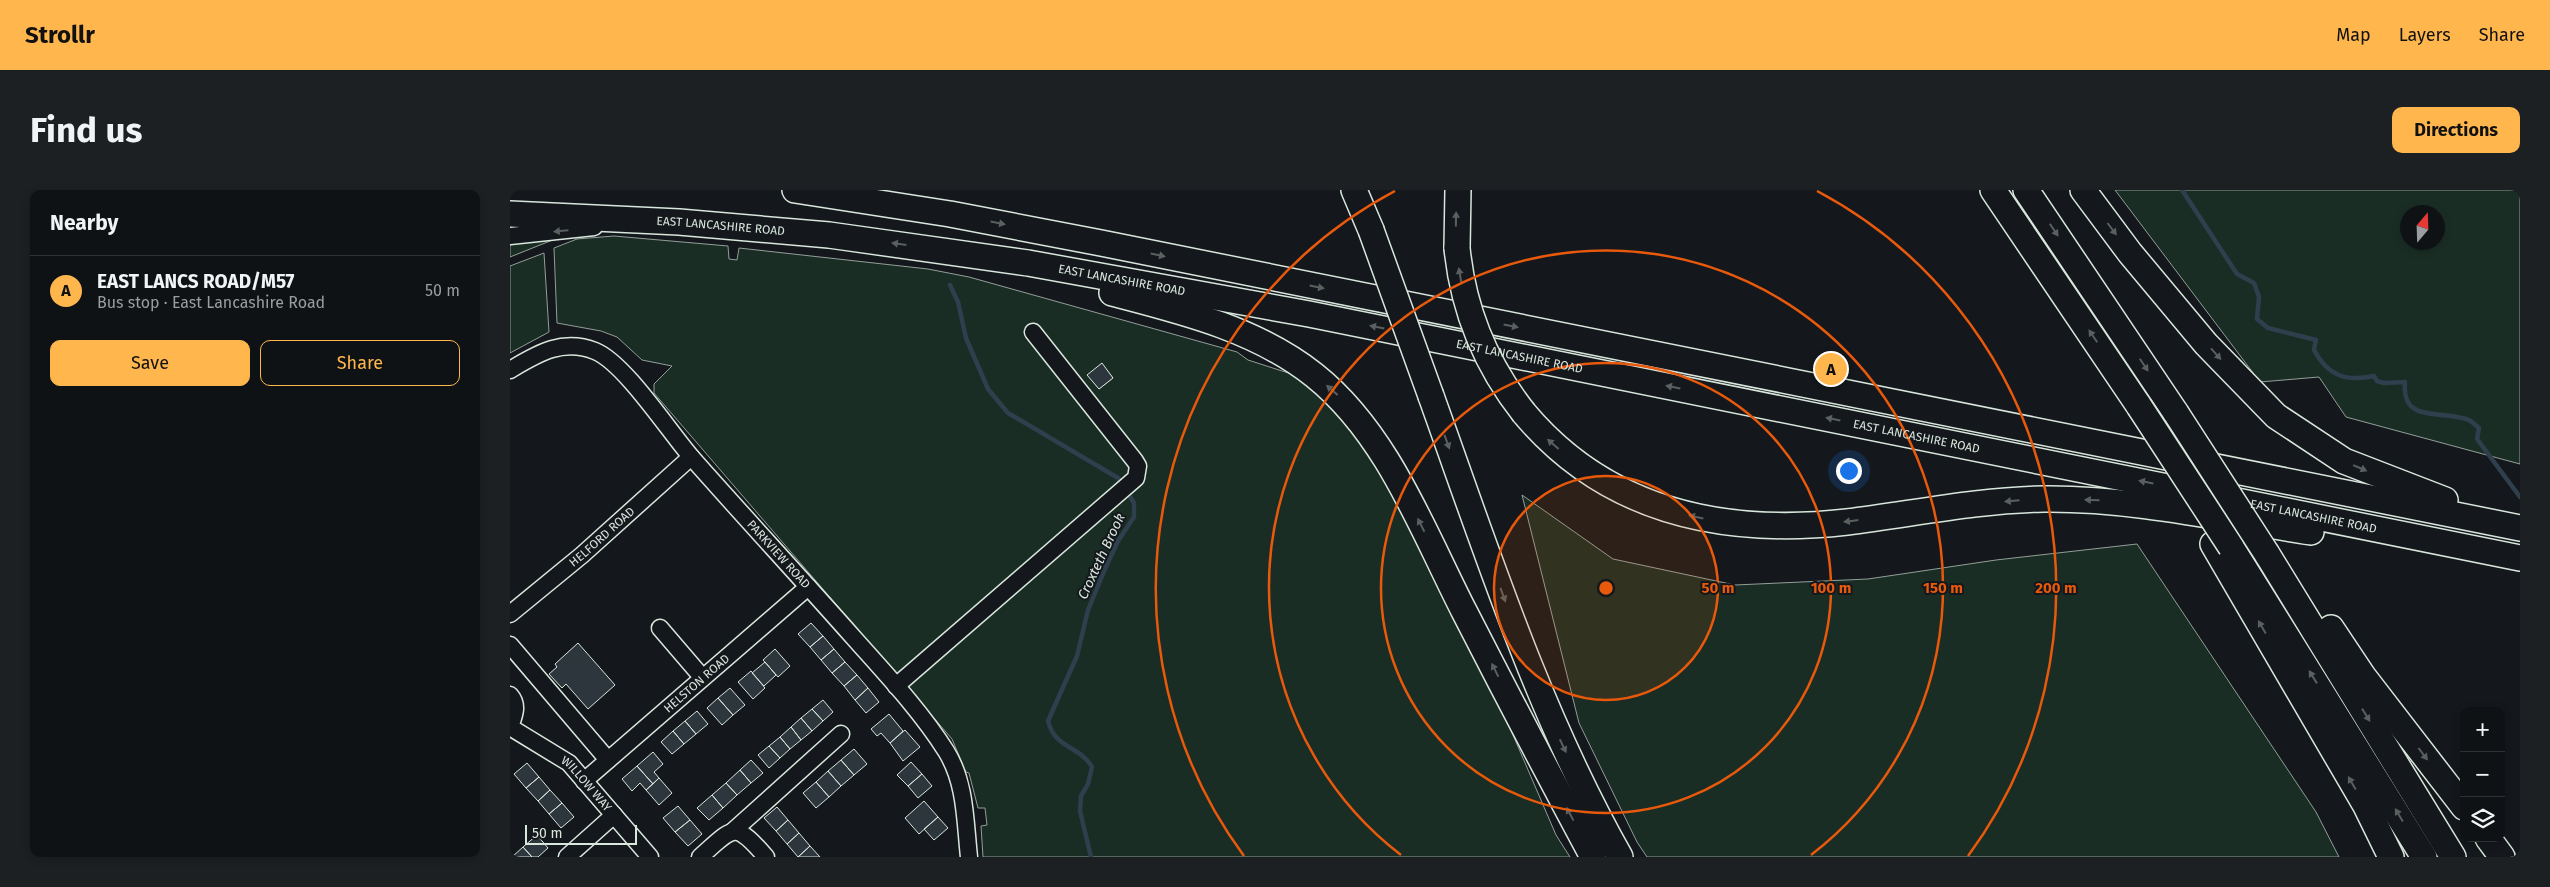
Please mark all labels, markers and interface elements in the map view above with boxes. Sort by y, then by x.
text: Strollr [25,21,95,49]
text: Map [2336,24,2371,46]
text: Layers [2399,24,2451,46]
text: Share [2479,24,2525,46]
button: Directions [2392,107,2520,153]
text: Find us [30,109,142,151]
north arrow [2400,205,2445,250]
text: Nearby [50,210,118,236]
one-way arrow [1452,211,1460,227]
street label: EAST LANCASHIRE ROAD [656,214,786,238]
one-way arrow [991,220,1007,228]
one-way arrow [2107,222,2118,235]
one-way arrow [2049,223,2059,237]
one-way arrow [552,227,568,235]
one-way arrow [891,240,907,248]
one-way arrow [1150,251,1166,259]
street label: EAST LANCASHIRE ROAD [1057,262,1187,298]
one-way arrow [1456,267,1464,283]
text: EAST LANCS ROAD/M57 [97,270,294,293]
text: A [61,281,71,300]
text: 50 m [425,281,460,300]
one-way arrow [1309,283,1325,291]
text: Bus stop · East Lancashire Road [97,293,325,312]
one-way arrow [1503,322,1519,330]
one-way arrow [1368,323,1384,331]
one-way arrow [2088,329,2098,343]
street label: EAST LANCASHIRE ROAD [1455,337,1584,376]
button: Save [50,340,250,386]
button: Share [260,340,460,386]
one-way arrow [2210,348,2222,360]
pin: A [1815,350,1847,388]
one-way arrow [2139,358,2149,372]
one-way arrow [1666,383,1681,391]
one-way arrow [1326,385,1339,396]
one-way arrow [1825,415,1840,423]
street label: EAST LANCASHIRE ROAD [1852,417,1981,456]
one-way arrow [1443,435,1451,450]
one-way arrow [1547,439,1559,450]
your location [1836,458,1862,484]
one-way arrow [2353,464,2367,472]
one-way arrow [2138,478,2154,486]
one-way arrow [2084,496,2100,504]
one-way arrow [2004,497,2020,505]
street label: EAST LANCASHIRE ROAD [2249,497,2378,536]
street label: HELFORD ROAD [566,504,638,570]
water label: Croxteth Brook [1074,510,1129,602]
one-way arrow [1688,513,1703,521]
street label: PARKVIEW ROAD [744,517,813,592]
one-way arrow [1842,517,1858,525]
one-way arrow [1417,518,1425,533]
centre of rings [1597,579,1615,597]
text: 50 m [1701,579,1735,597]
text: 100 m [1811,579,1851,597]
text: 150 m [1923,579,1963,597]
text: 200 m [2035,579,2077,597]
one-way arrow [1499,588,1507,603]
one-way arrow [2257,621,2266,634]
street label: HELSTON ROAD [661,651,732,716]
one-way arrow [1491,663,1499,677]
one-way arrow [2309,671,2318,684]
map controls [2460,707,2505,842]
button: + [2460,707,2505,752]
one-way arrow [2361,709,2370,722]
one-way arrow [1559,739,1567,753]
one-way arrow [2418,747,2428,761]
button: − [2460,752,2505,797]
street label: WILLOW WAY [559,753,615,814]
one-way arrow [2348,777,2357,790]
button: layers [2460,797,2505,842]
one-way arrow [1566,807,1574,821]
one-way arrow [2394,809,2403,822]
scale bar [525,822,638,845]
text: 50 m [532,825,563,842]

